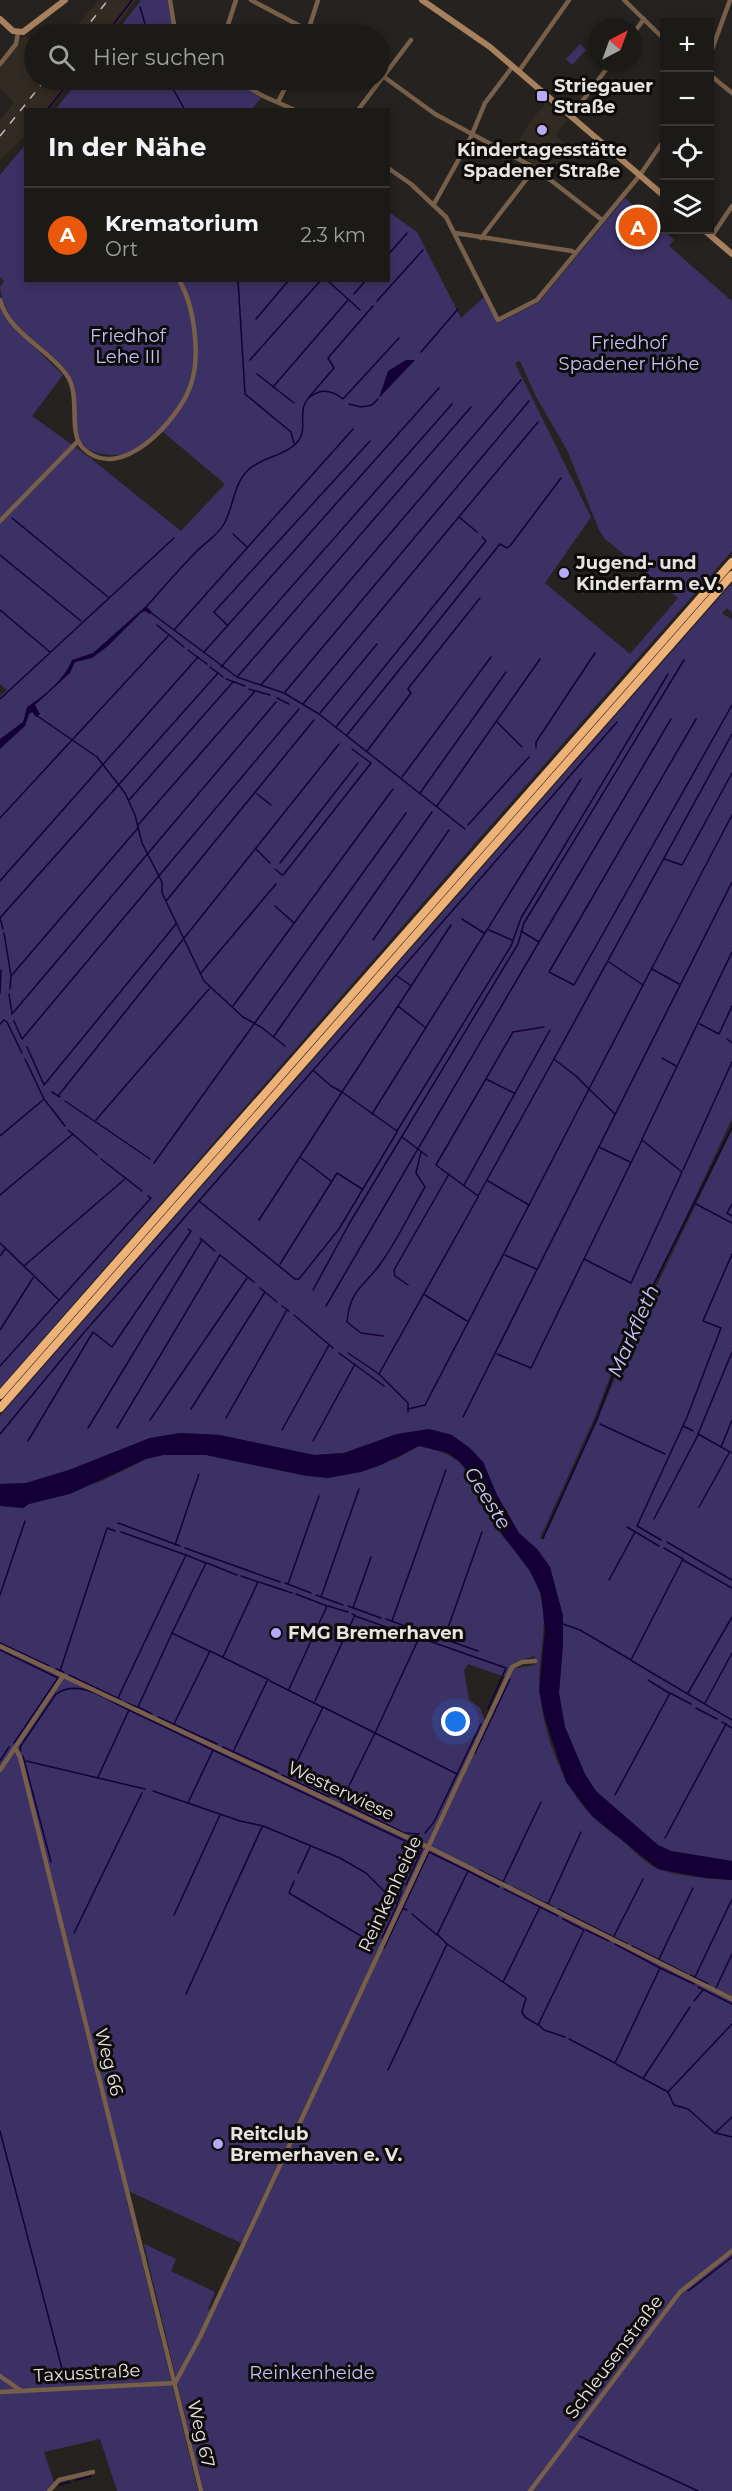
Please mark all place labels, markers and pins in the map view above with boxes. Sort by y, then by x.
place label: Striegauer Straße [554,75,653,118]
marker: Striegauer Straße [535,89,549,103]
marker: Kindertagesstätte Spadener Straße [535,123,549,137]
place label: Kindertagesstätte Spadener Straße [457,139,627,182]
pin: A [618,204,658,250]
place label: Jugend- und Kinderfarm e.V. [575,552,722,595]
marker: Jugend- und Kinderfarm e.V. [557,566,571,580]
place label: FMG Bremerhaven [288,1622,464,1644]
marker: FMG Bremerhaven [269,1626,283,1640]
place label: Reitclub Bremerhaven e. V. [230,2123,402,2166]
marker: Reitclub Bremerhaven e. V. [211,2137,225,2151]

